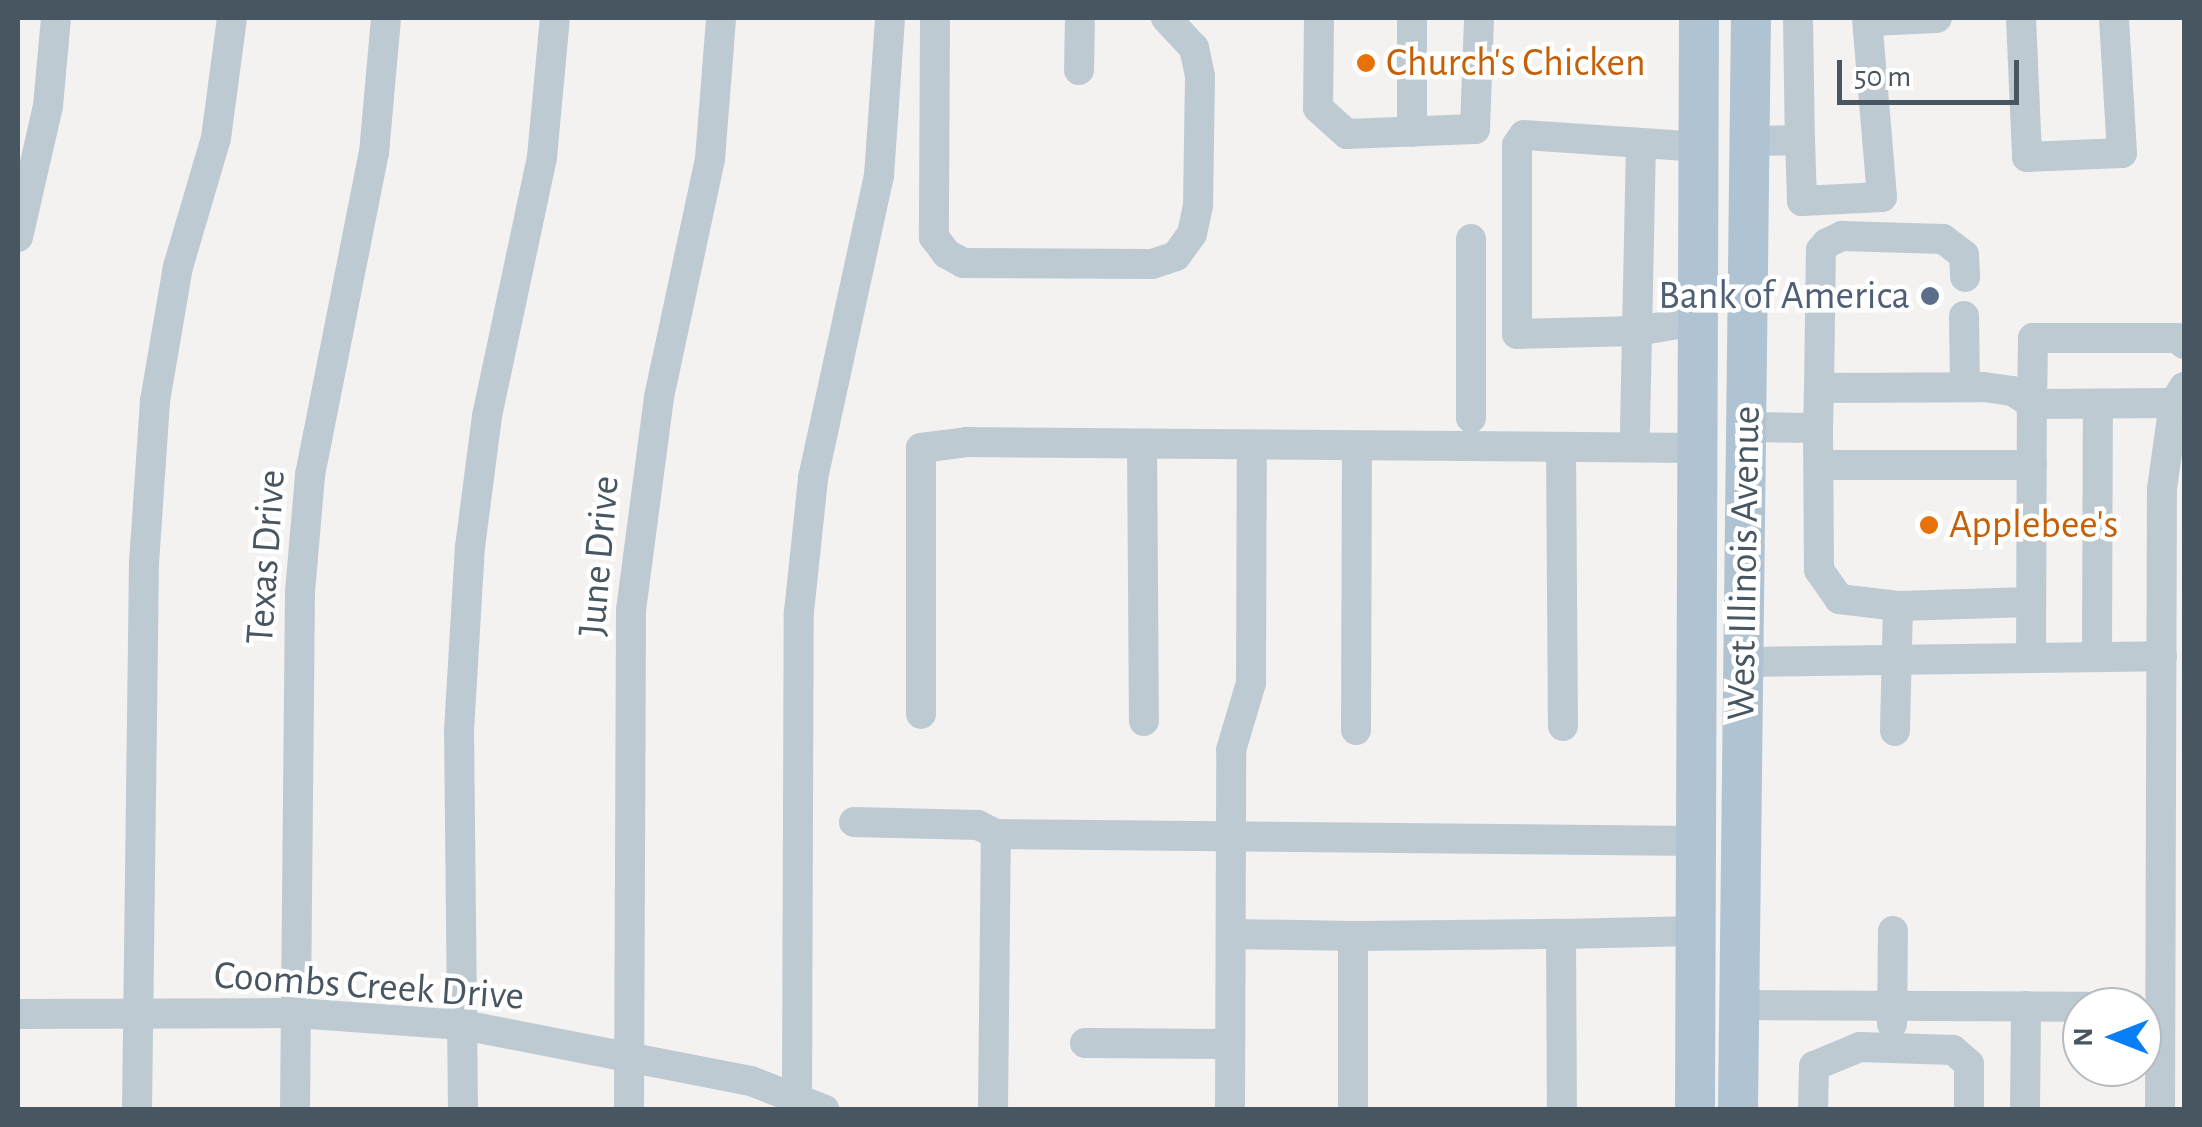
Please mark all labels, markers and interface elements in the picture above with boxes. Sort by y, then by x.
place label: Church's Chicken [1386,39,1646,87]
scale bar [1842,40,2024,102]
marker: Church's Chicken [1355,52,1377,74]
text: 50 m [1854,62,1911,92]
place label: Bank of America [1658,272,1910,320]
marker: Bank of America [1919,285,1941,307]
street label: West Illinois Avenue [1717,405,1771,721]
street label: Texas Drive [236,468,296,646]
street label: June Drive [568,474,630,638]
place label: Applebee's [1949,501,2118,549]
marker: Applebee's [1918,514,1940,536]
street label: Coombs Creek Drive [212,951,526,1021]
north arrow [2062,987,2162,1087]
text: N [2070,1027,2098,1047]

